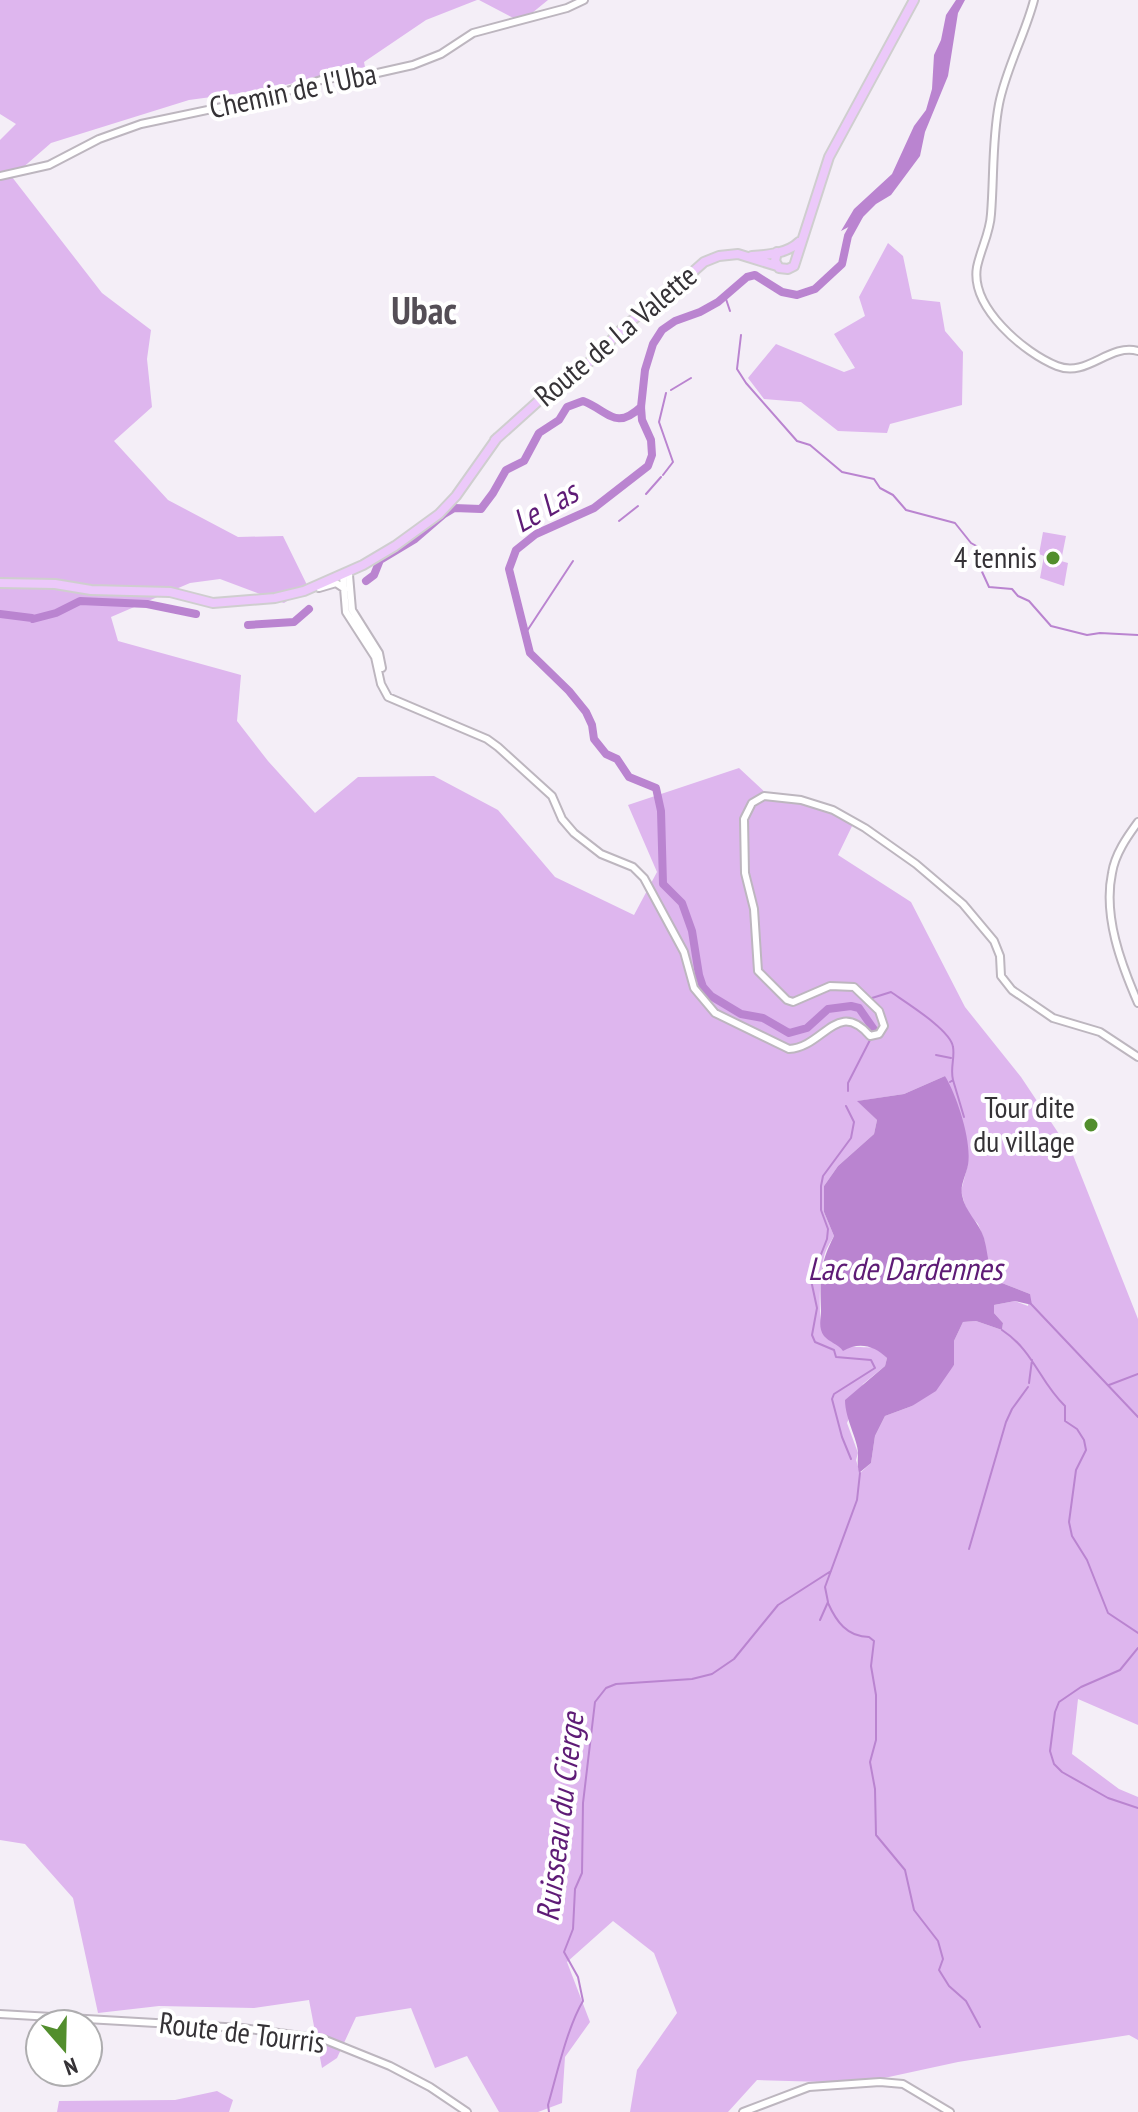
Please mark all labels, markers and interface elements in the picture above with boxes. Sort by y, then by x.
street label: Chemin de l'Uba [206,53,380,126]
street label: Route de La Valette [526,256,704,414]
district label: Ubac [391,285,457,334]
water label: Le Las [504,469,587,541]
place label: 4 tennis [954,537,1037,576]
marker: 4 tennis [1044,549,1062,567]
place label: Tour dite du village [973,1087,1075,1160]
marker: Tour dite du village [1082,1116,1100,1134]
water label: Lac de Dardennes [808,1247,1005,1289]
water label: Ruisseau du Cierge [525,1709,593,1923]
street label: Route de Tourris [157,2002,327,2061]
north arrow [24,2008,104,2088]
text: N [60,2052,81,2082]

